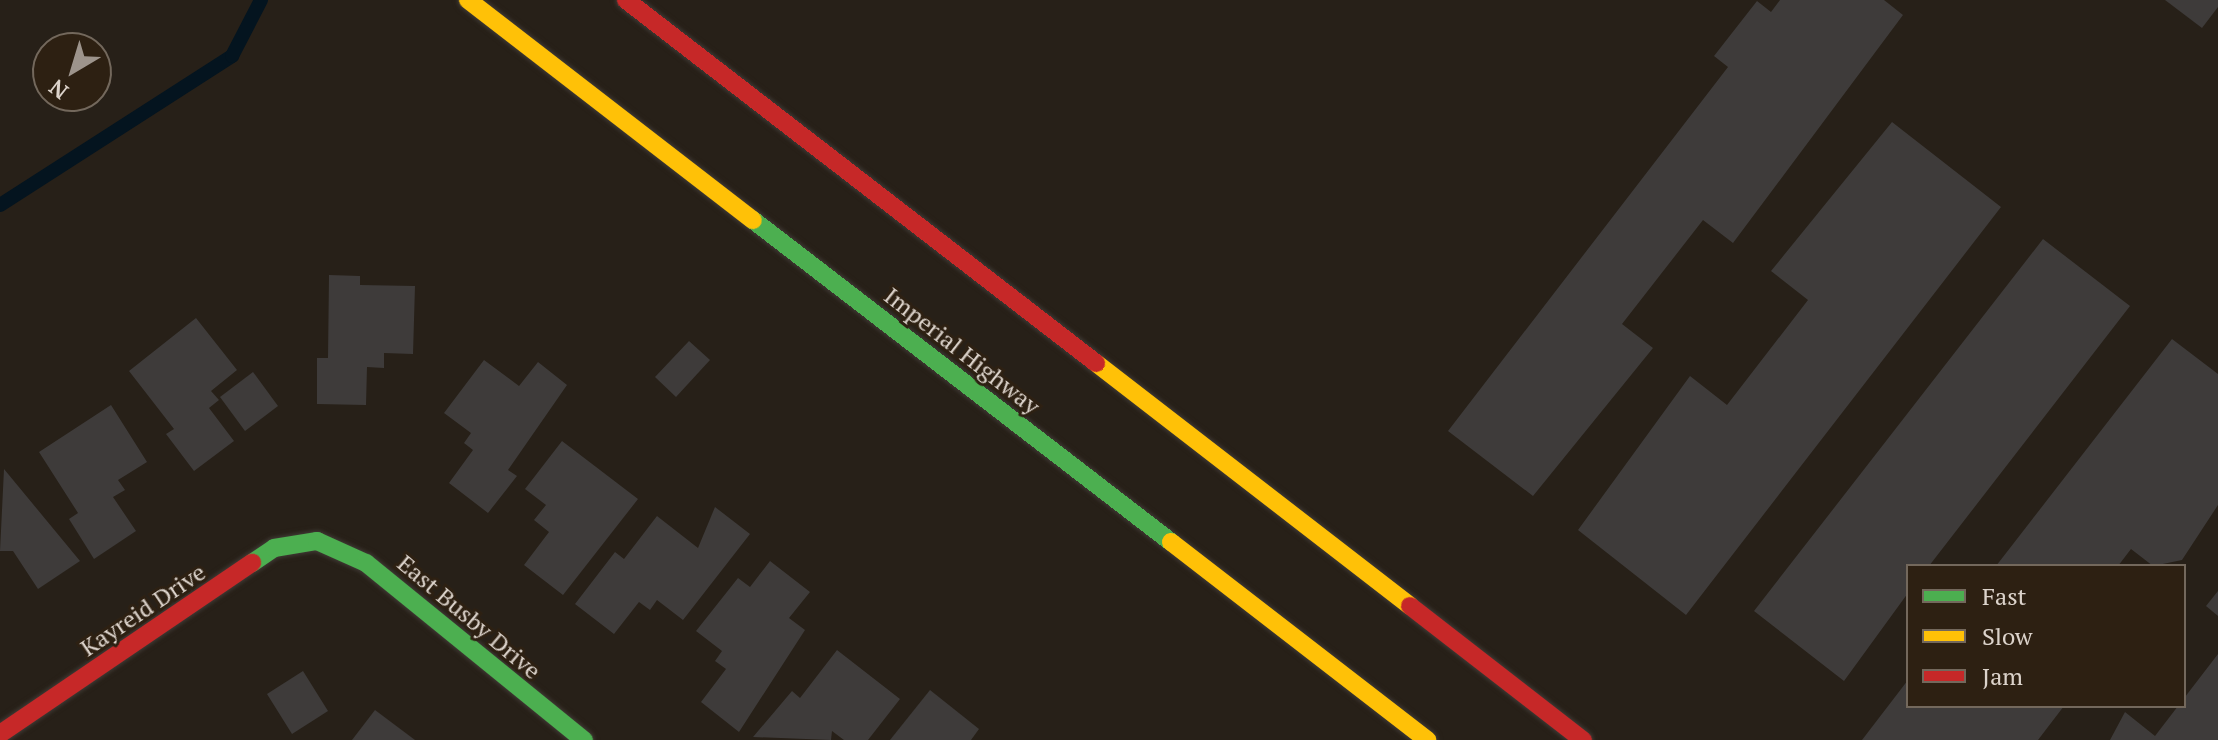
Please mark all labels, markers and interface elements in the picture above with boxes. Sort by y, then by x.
north arrow [32,32,112,112]
text: N [43,73,74,106]
street label: Imperial Highway [878,281,1046,421]
street label: East Busby Drive [392,549,546,685]
street label: Kayreid Drive [75,558,211,662]
legend [1906,564,2186,708]
text: Fast [1982,580,2026,612]
text: Slow [1982,620,2033,652]
text: Jam [1982,660,2023,692]

